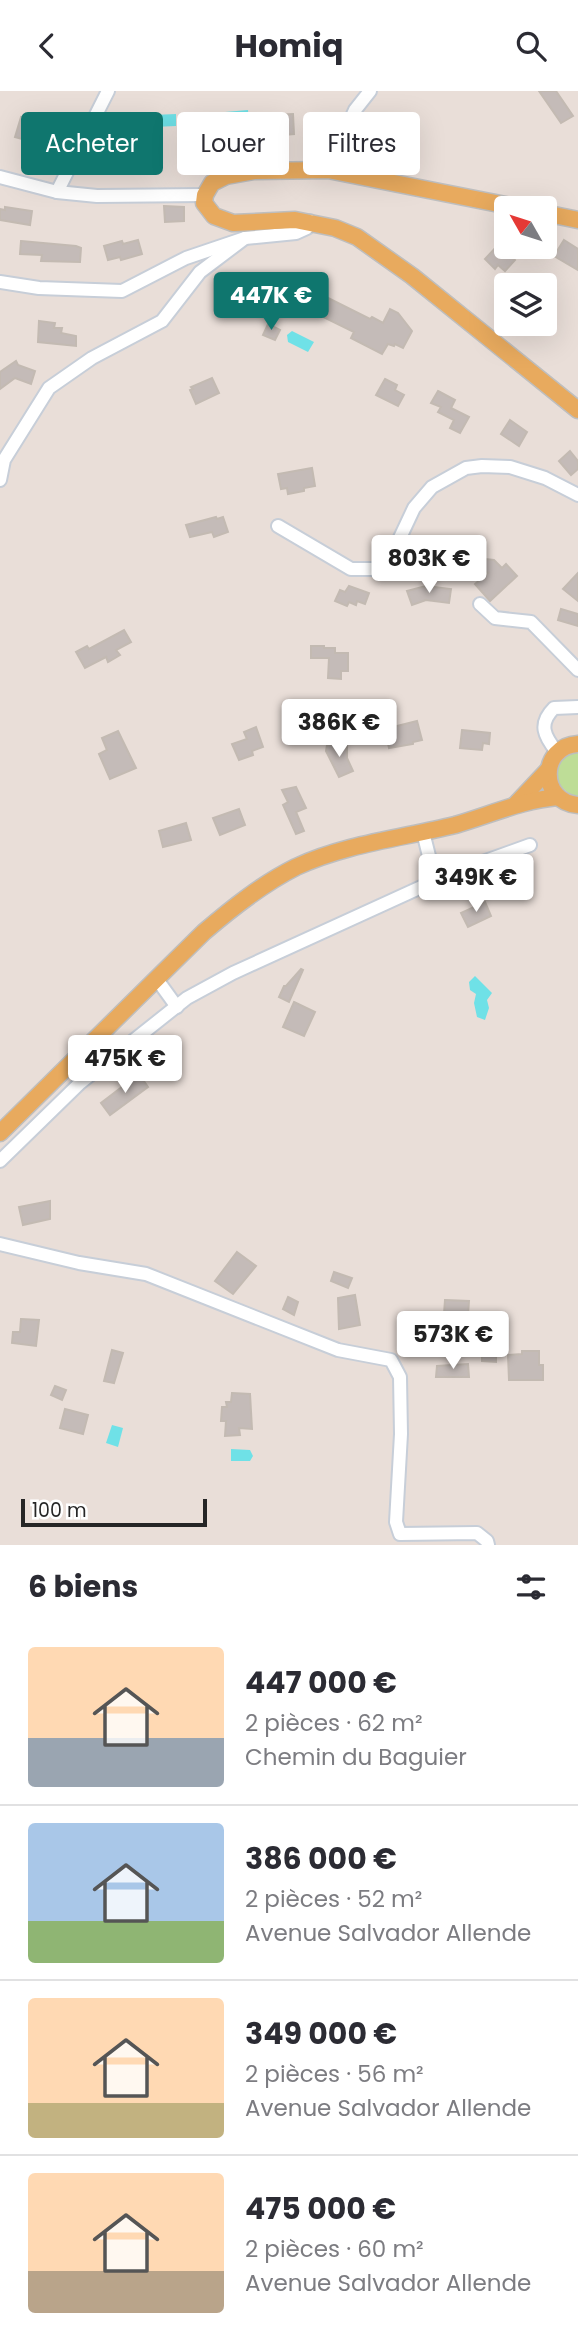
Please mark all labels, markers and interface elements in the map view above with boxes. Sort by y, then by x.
text: Homiq [235,23,343,68]
icon: back [28,27,66,65]
icon: search [512,27,550,65]
chip: Acheter [21,112,163,175]
chip: Louer [177,112,289,175]
chip: Filtres [303,112,420,175]
north arrow [494,196,556,259]
map controls [494,196,557,336]
pin: 447K € [214,273,328,332]
button: layers [494,273,557,336]
text: 447K € [230,279,312,311]
pin: 803K € [372,535,486,595]
text: 803K € [387,542,471,574]
pin: 386K € [282,699,396,759]
text: 386K € [298,706,380,738]
pin: 349K € [419,855,533,914]
text: 349K € [435,861,517,893]
pin: 475K € [68,1035,182,1095]
text: 475K € [84,1042,166,1074]
pin: 573K € [396,1311,510,1371]
text: 573K € [413,1318,493,1350]
scale bar [21,1496,206,1528]
text: 100 m [32,1497,87,1524]
text: 6 biens [28,1565,138,1608]
icon: filters [512,1568,550,1606]
text: 447 000 € [245,1661,397,1704]
icon: home [84,1675,168,1759]
text: 2 pièces · 62 m² [245,1707,422,1739]
text: Chemin du Baguier [245,1741,467,1773]
text: 386 000 € [245,1837,397,1880]
icon: home [84,1851,168,1935]
text: 2 pièces · 52 m² [245,1883,422,1915]
text: Avenue Salvador Allende [245,1917,531,1949]
text: 349 000 € [245,2012,397,2055]
icon: home [84,2026,168,2110]
text: 2 pièces · 56 m² [245,2058,424,2090]
text: Avenue Salvador Allende [245,2092,531,2124]
text: 475 000 € [245,2187,396,2230]
icon: home [84,2201,168,2285]
text: 2 pièces · 60 m² [245,2233,424,2265]
text: Avenue Salvador Allende [245,2267,531,2299]

